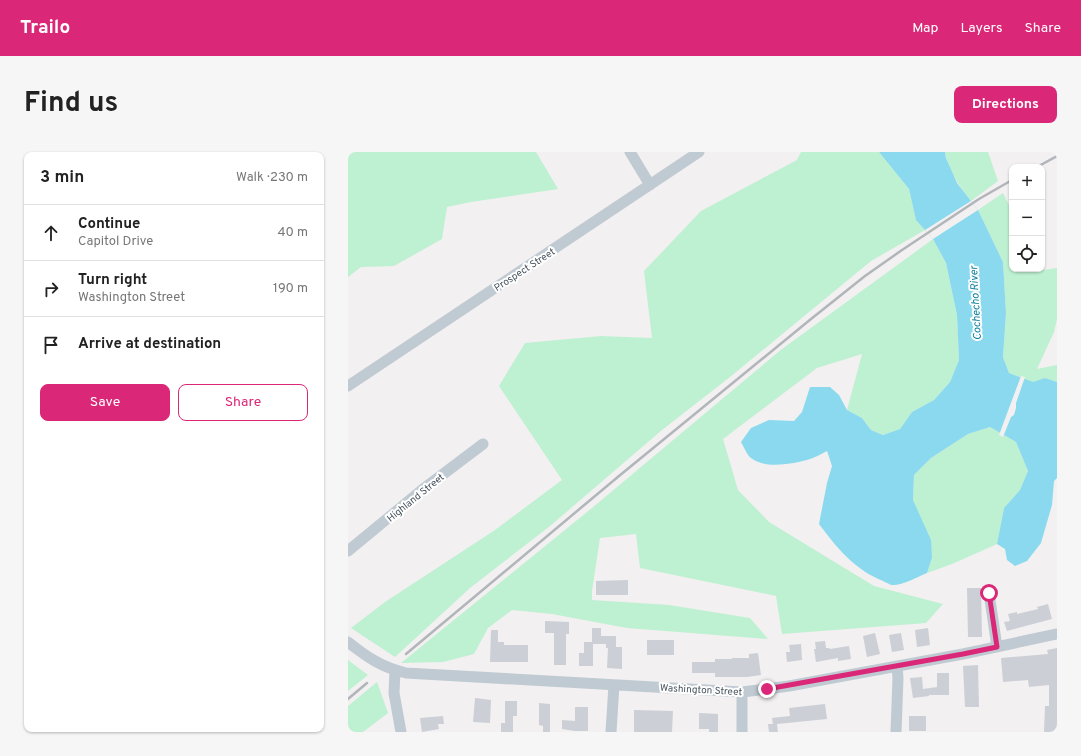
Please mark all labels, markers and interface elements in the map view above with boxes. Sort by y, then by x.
text: Trailo [20,16,70,40]
text: Map [912,20,938,37]
text: Layers [960,20,1002,37]
text: Share [1024,20,1061,37]
text: Find us [24,86,118,122]
button: Directions [954,86,1057,123]
map controls [1009,164,1045,272]
button: + [1009,164,1045,200]
text: 3 min [40,167,84,189]
text: Walk · 230 m [236,170,308,186]
button: − [1009,200,1045,236]
text: Continue [78,215,140,234]
icon: ahead [40,222,62,244]
text: 40 m [278,225,308,241]
text: Capitol Drive [78,234,153,250]
button: locate [1009,236,1045,272]
street label: Prospect Street [492,246,558,295]
water label: Cochecho River [967,265,985,340]
text: Turn right [78,271,147,290]
icon: right [40,278,62,300]
text: 190 m [273,281,308,297]
text: Washington Street [78,290,185,306]
icon: arrive [40,334,62,356]
text: Arrive at destination [78,335,221,354]
button: Save [40,384,170,421]
button: Share [178,384,308,421]
street label: Highland Street [385,471,447,525]
route start [980,584,998,602]
route end [758,680,776,698]
street label: Washington Street [659,682,743,699]

